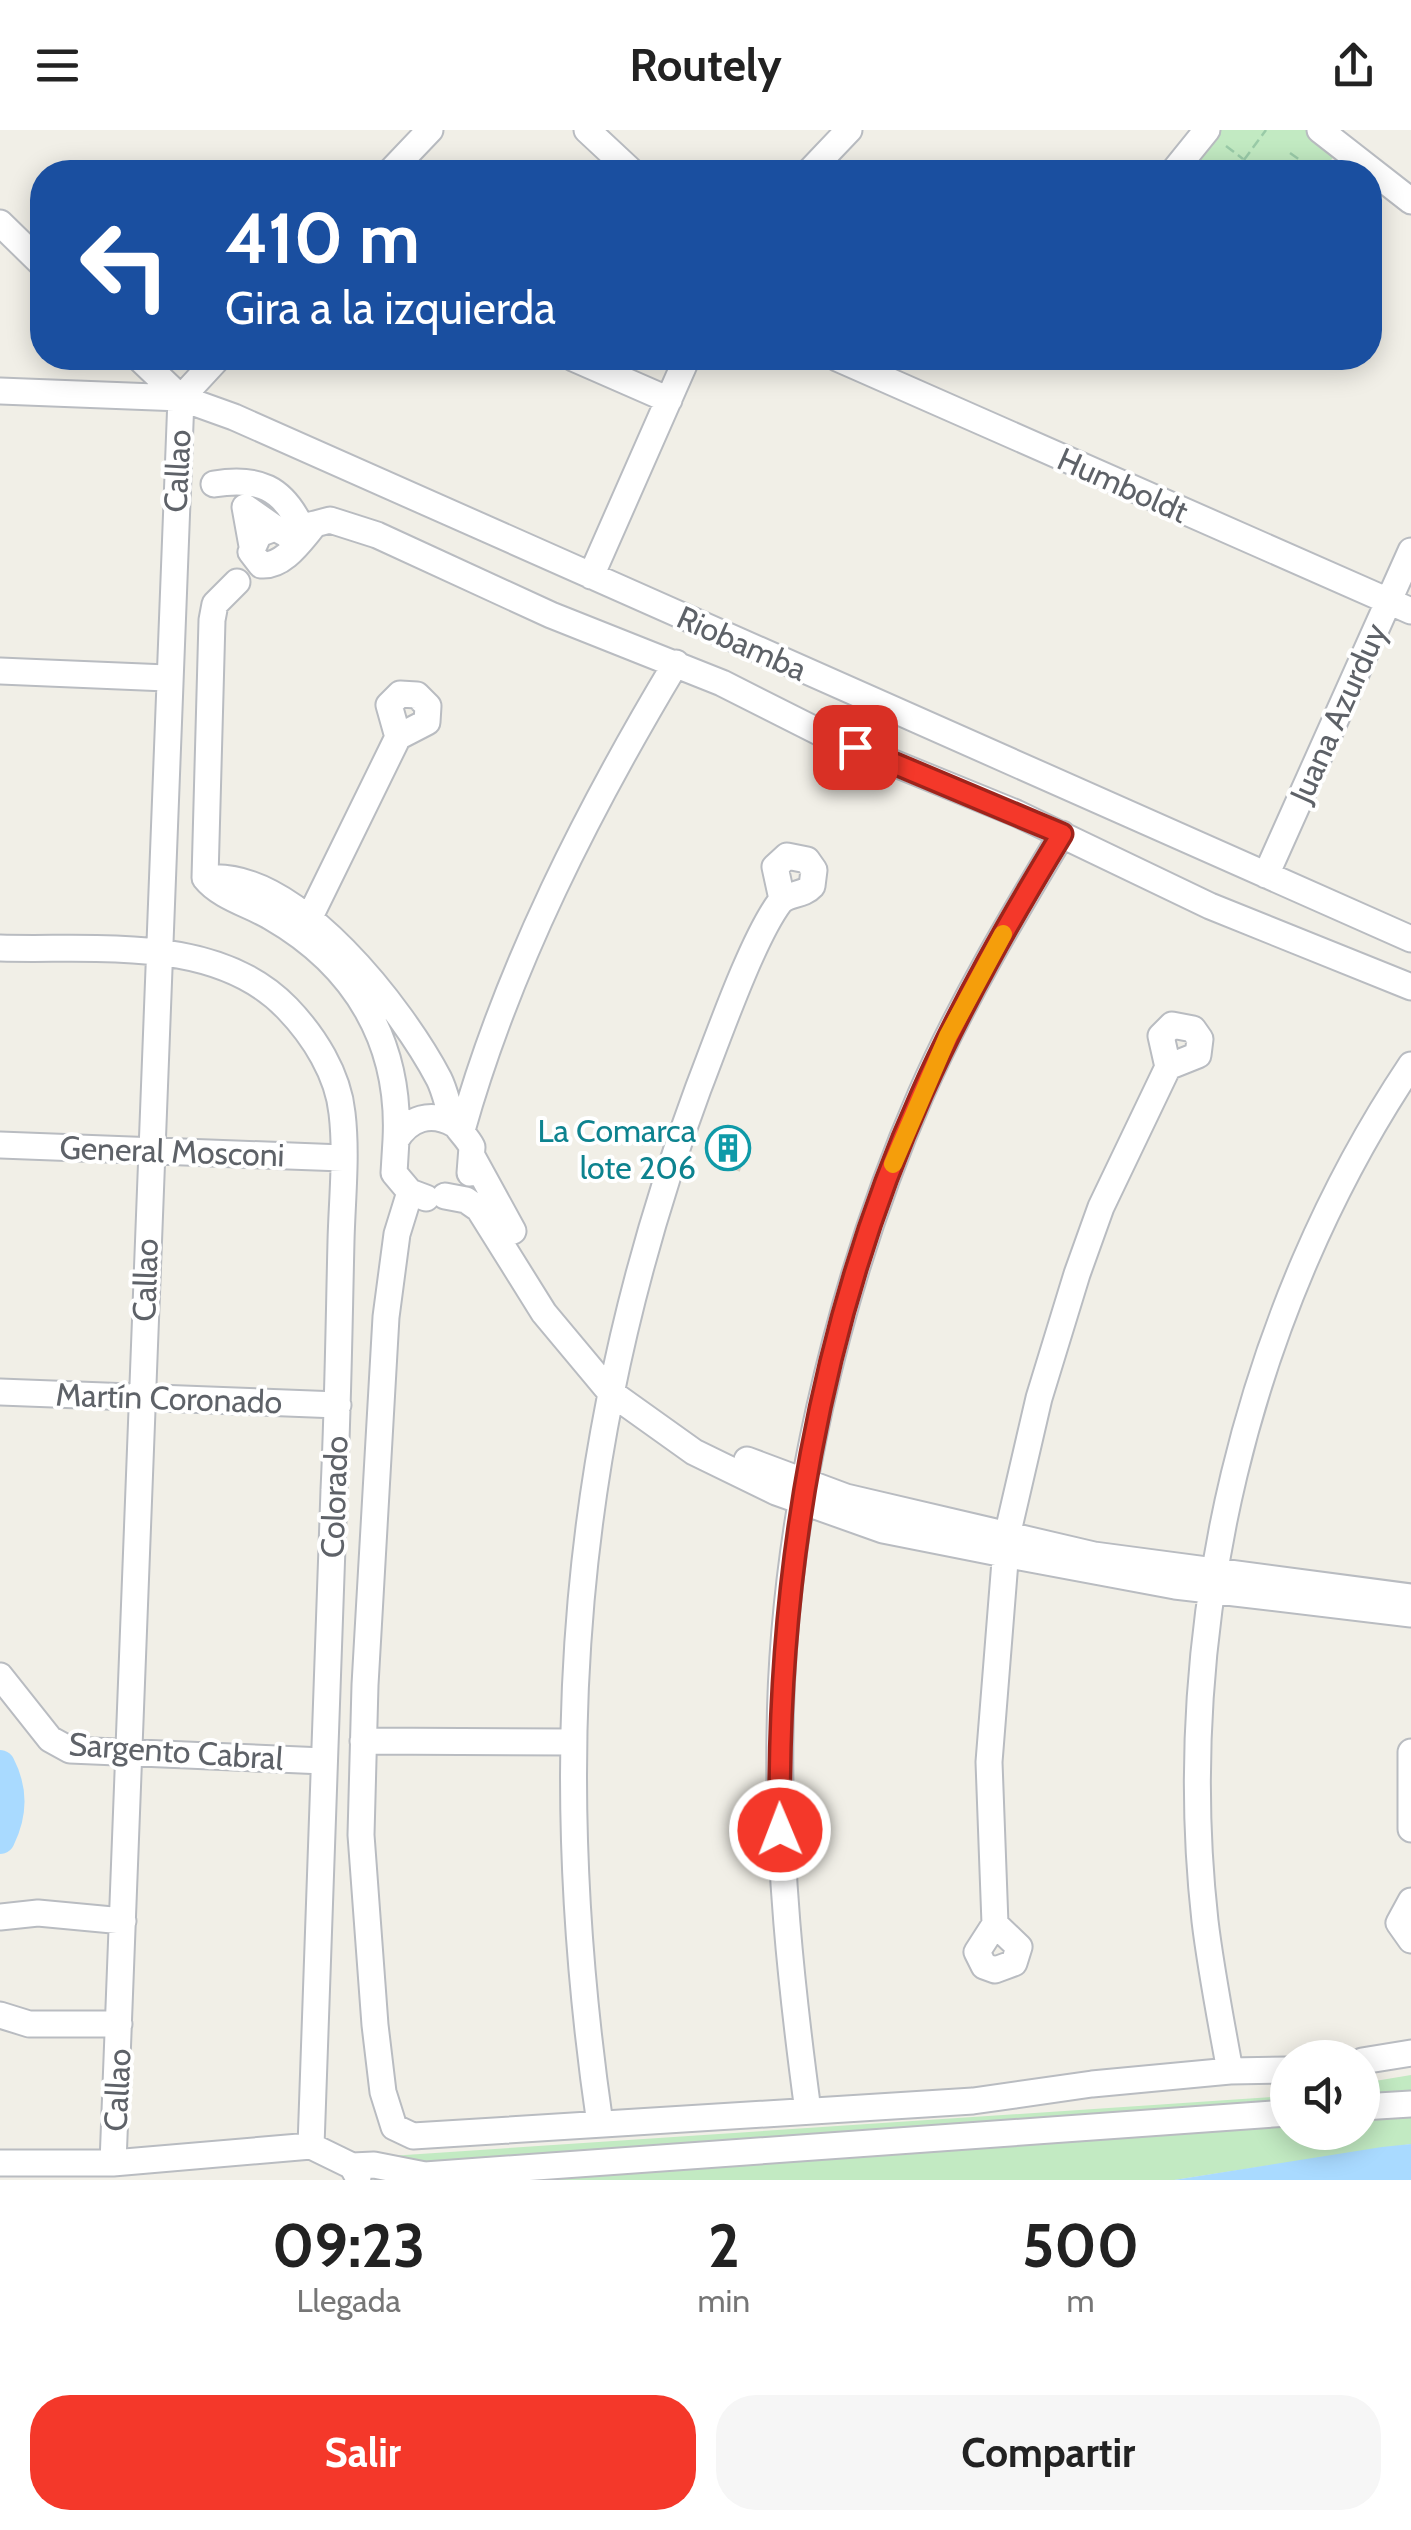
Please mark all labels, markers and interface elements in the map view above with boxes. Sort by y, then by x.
icon: menu [30,38,85,93]
text: Routely [629,38,782,92]
icon: share [1326,38,1381,93]
text: 410 m [225,195,420,281]
icon: left [60,200,190,330]
text: Gira a la izquierda [225,281,556,335]
street label: Callao [155,428,199,514]
street label: Humboldt [1052,439,1194,531]
street label: Riobamba [671,597,813,689]
street label: Juana Azurduy [1281,617,1395,810]
pin [813,705,898,790]
icon: arrive [828,720,883,775]
place label: La Comarca lote 206 [538,1111,697,1187]
building icon: La Comarca lote 206 [705,1125,751,1171]
street label: General Mosconi [59,1128,285,1174]
street label: Callao [124,1238,166,1322]
street label: Martín Coronado [55,1375,283,1421]
street label: Colorado [312,1435,356,1559]
street label: Sargento Cabral [67,1724,285,1778]
position arrow [728,1778,832,1882]
map controls [1270,2040,1380,2150]
button: sound [1270,2040,1380,2150]
street label: Callao [95,2047,139,2133]
text: 09:23 [272,2209,425,2282]
text: 2 [708,2209,740,2282]
text: 500 [1022,2209,1139,2282]
text: Llegada [297,2281,401,2320]
text: min [697,2281,750,2320]
text: m [1067,2281,1095,2320]
button: Salir [30,2395,696,2510]
button: Compartir [716,2395,1381,2510]

